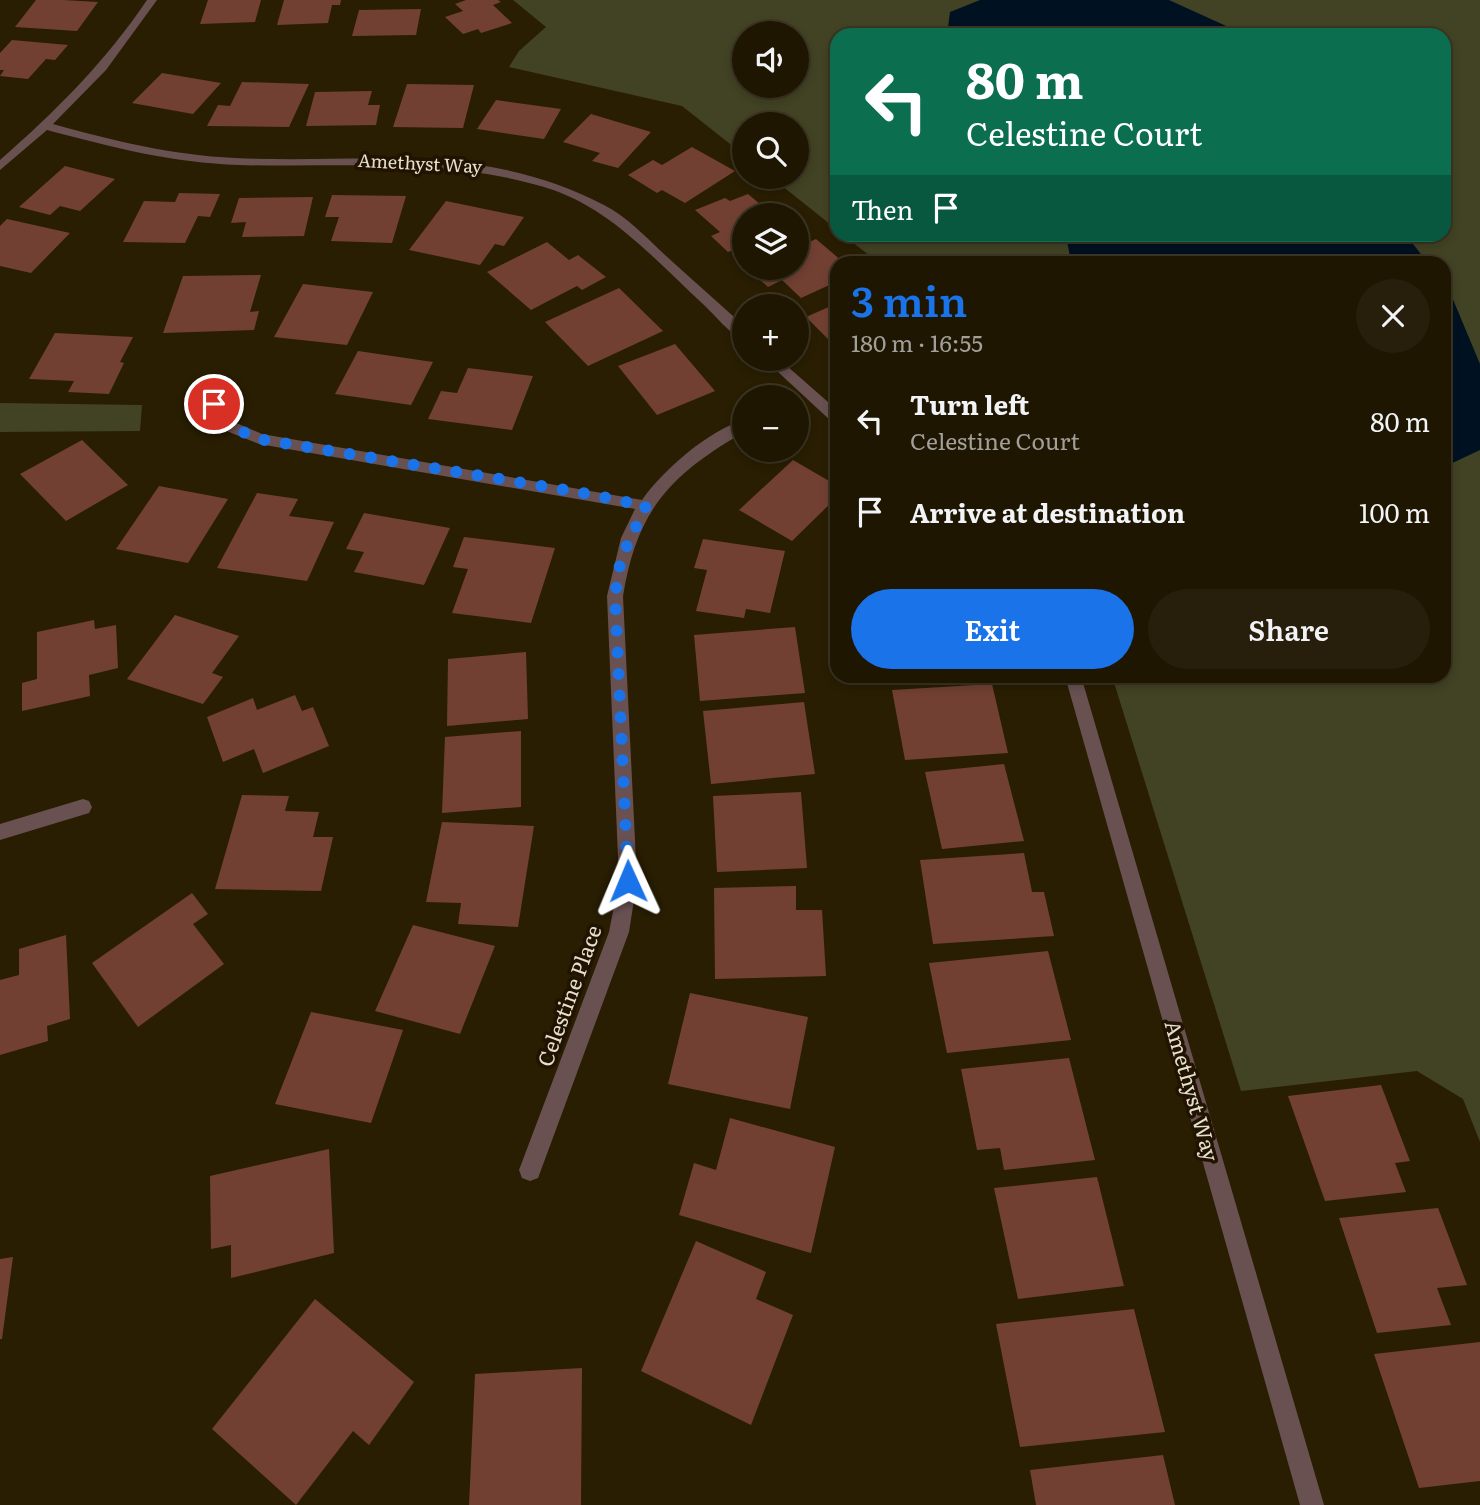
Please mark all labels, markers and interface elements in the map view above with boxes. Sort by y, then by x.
map controls [732,21,809,462]
button: sound [732,21,809,98]
text: 80 m [966,41,1084,114]
icon: left [851,56,942,147]
text: Celestine Court [966,108,1202,156]
button: search [732,112,809,189]
street label: Amethyst Way [357,146,484,179]
text: Then [851,189,913,228]
icon: arrive [927,189,965,227]
button: layers [732,203,809,280]
text: 3 min [851,268,967,330]
button: close [1356,279,1430,353]
button: + [732,294,809,371]
text: 180 m · 16:55 [851,325,983,359]
pin [184,374,244,434]
text: Turn left [910,384,1029,423]
icon: arrive [195,385,233,423]
button: − [732,385,809,462]
text: 80 m [1370,401,1430,440]
icon: left [851,402,889,440]
text: Celestine Court [910,423,1080,457]
text: Arrive at destination [910,492,1185,531]
text: 100 m [1359,492,1430,531]
icon: arrive [851,493,889,531]
button: Exit [851,589,1134,669]
button: Share [1148,589,1430,669]
position arrow [591,844,665,918]
street label: Celestine Place [528,920,608,1070]
street label: Amethyst Way [1158,1016,1229,1165]

